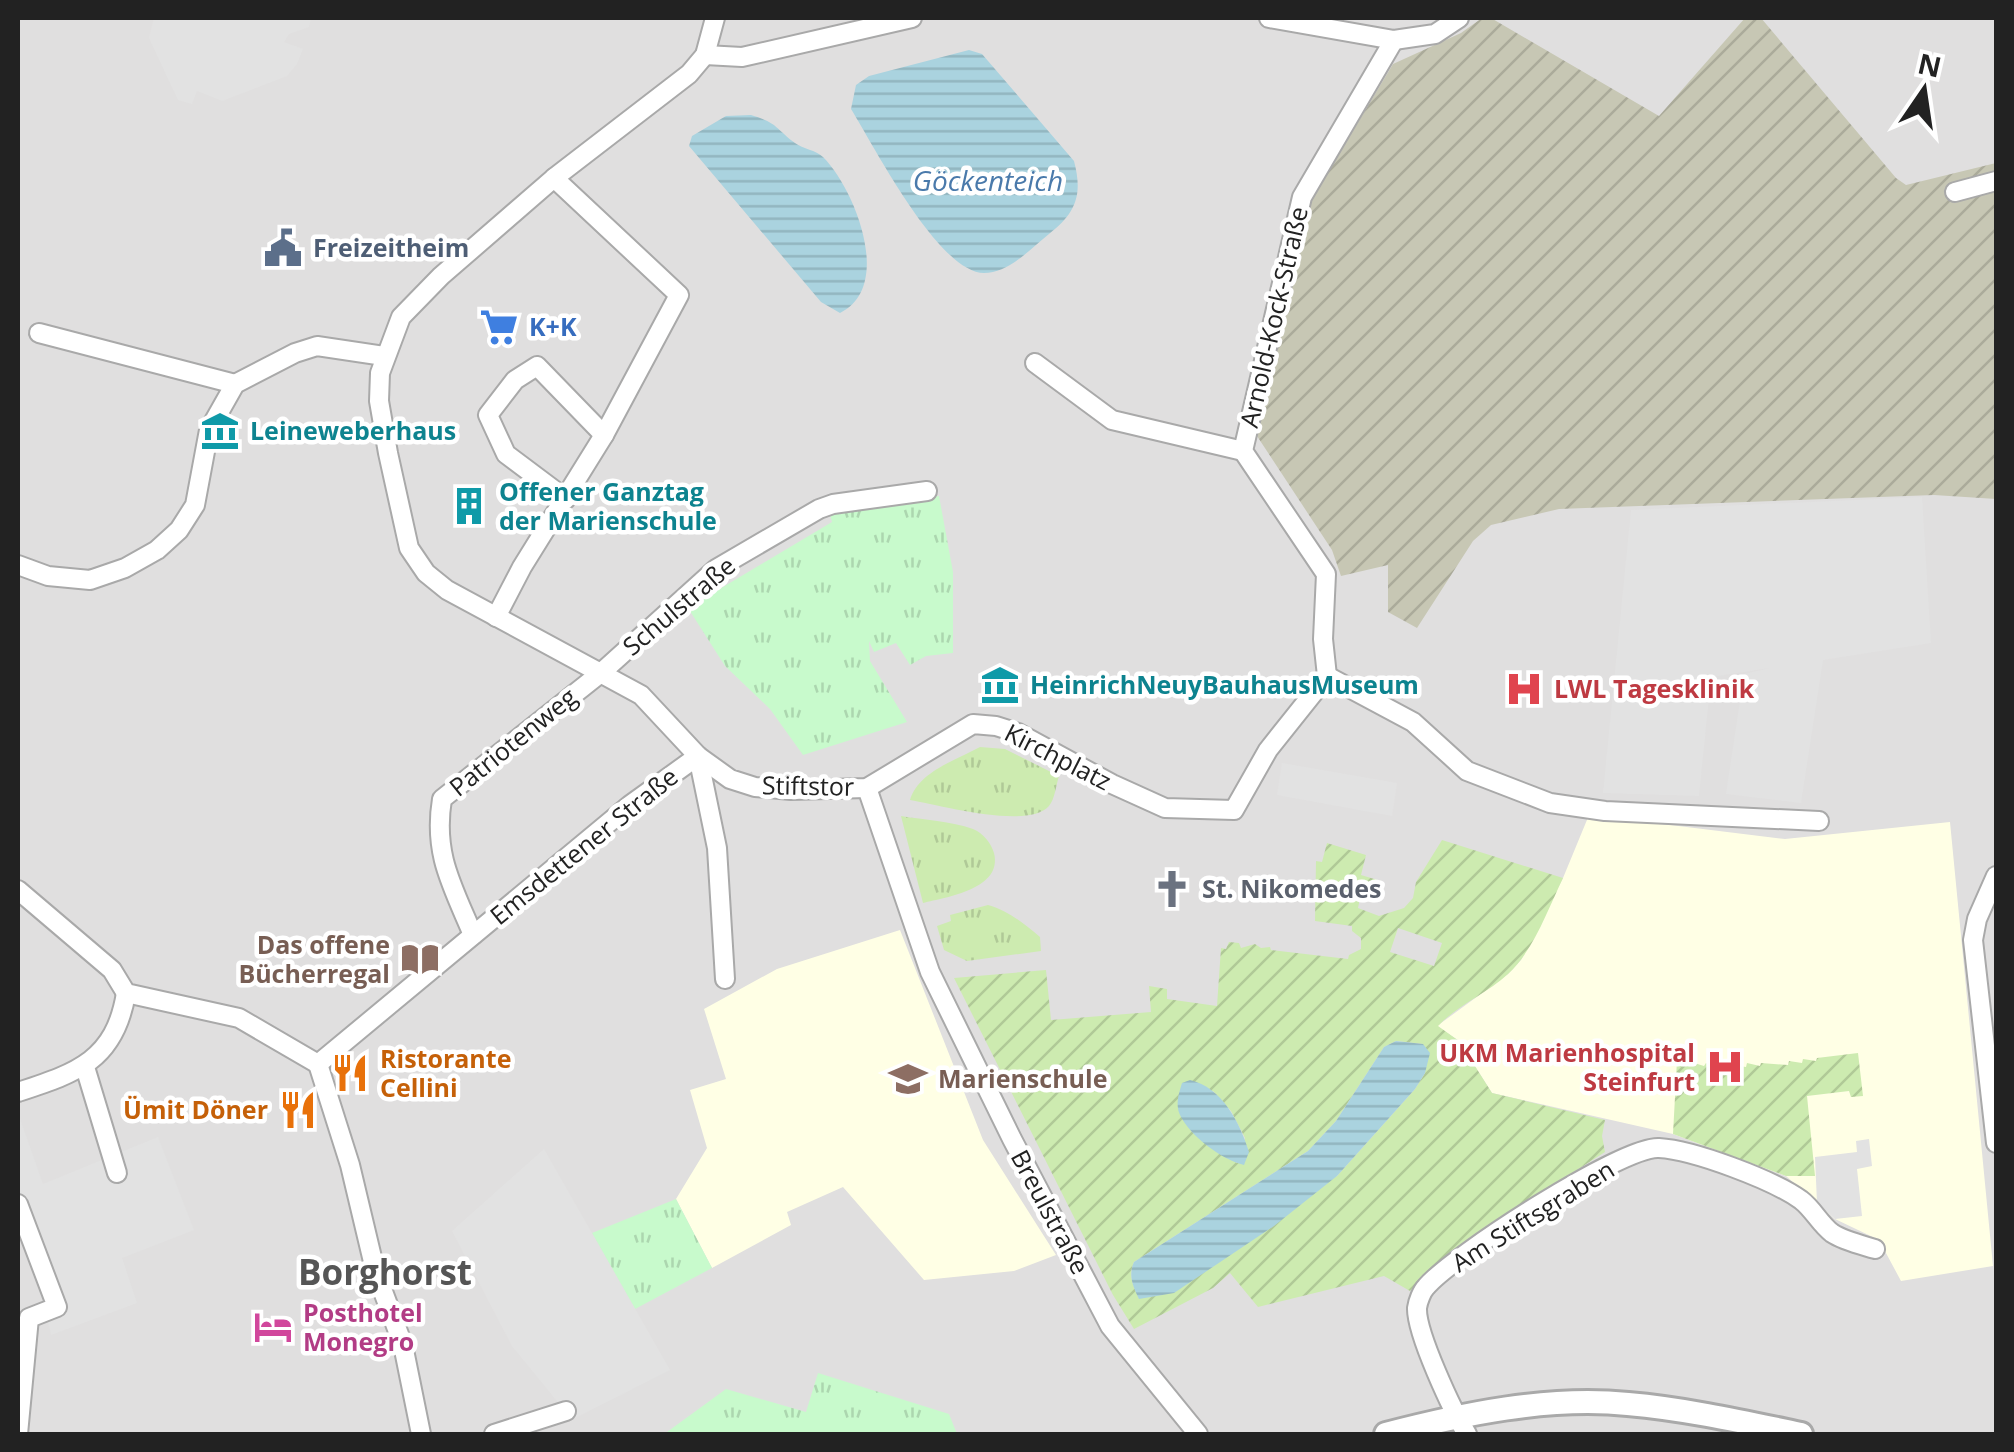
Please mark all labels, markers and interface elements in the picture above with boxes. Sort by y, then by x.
north arrow [1874,40,1974,140]
text: N [1914,44,1945,86]
water label: Göckenteich [913,161,1063,199]
street label: Arnold-Kock-Straße [1231,203,1315,431]
public building icon: Freizeitheim [262,227,304,269]
place label: Freizeitheim [313,230,469,264]
supermarket icon: K+K [478,306,520,348]
place label: K+K [529,309,577,343]
museum icon: Leineweberhaus [199,410,241,452]
place label: Leineweberhaus [250,413,456,447]
place label: Offener Ganztag der Marienschule [499,474,717,537]
building icon: Offener Ganztag der Marienschule [448,485,490,527]
street label: Schulstraße [615,548,742,662]
museum icon: HeinrichNeuyBauhausMuseum [979,664,1021,706]
place label: HeinrichNeuyBauhausMuseum [1030,667,1419,701]
hospital icon: LWL Tagesklinik [1503,668,1545,710]
place label: LWL Tagesklinik [1554,671,1755,705]
street label: Patriotenweg [442,679,583,803]
street label: Kirchplatz [999,715,1118,797]
street label: Emsdettener Straße [482,759,684,932]
street label: Stiftstor [762,767,854,803]
church icon: St. Nikomedes [1151,868,1193,910]
place label: St. Nikomedes [1202,871,1382,905]
place label: Das offene Bücherregal [238,927,390,990]
library icon: Das offene Bücherregal [399,938,441,980]
place label: UKM Marienhospital Steinfurt [1439,1035,1695,1098]
place label: Ristorante Cellini [380,1041,511,1104]
hospital icon: UKM Marienhospital Steinfurt [1704,1046,1746,1088]
restaurant icon: Ristorante Cellini [329,1052,371,1094]
school or university icon: Marienschule [887,1058,929,1100]
place label: Marienschule [938,1061,1107,1095]
restaurant icon: Ümit Döner [277,1089,319,1131]
place label: Ümit Döner [123,1092,268,1126]
street label: Breulstraße [1004,1143,1098,1280]
street label: Am Stiftsgraben [1445,1151,1620,1279]
district label: Borghorst [298,1248,472,1295]
place label: Posthotel Monegro [303,1295,423,1358]
hotel icon: Posthotel Monegro [252,1306,294,1348]

